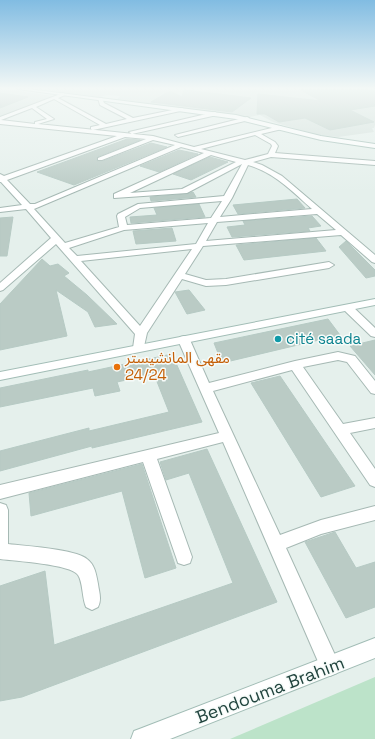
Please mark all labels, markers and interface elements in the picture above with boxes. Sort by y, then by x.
place label: cité saada [286,329,362,348]
marker: cité saada [273,334,283,344]
place label: مقهى المانشيستر 24/24 [124,348,230,384]
marker: مقهى المانشيستر 24/24 [112,362,122,372]
street label: Bendouma Brahim [192,651,347,728]

